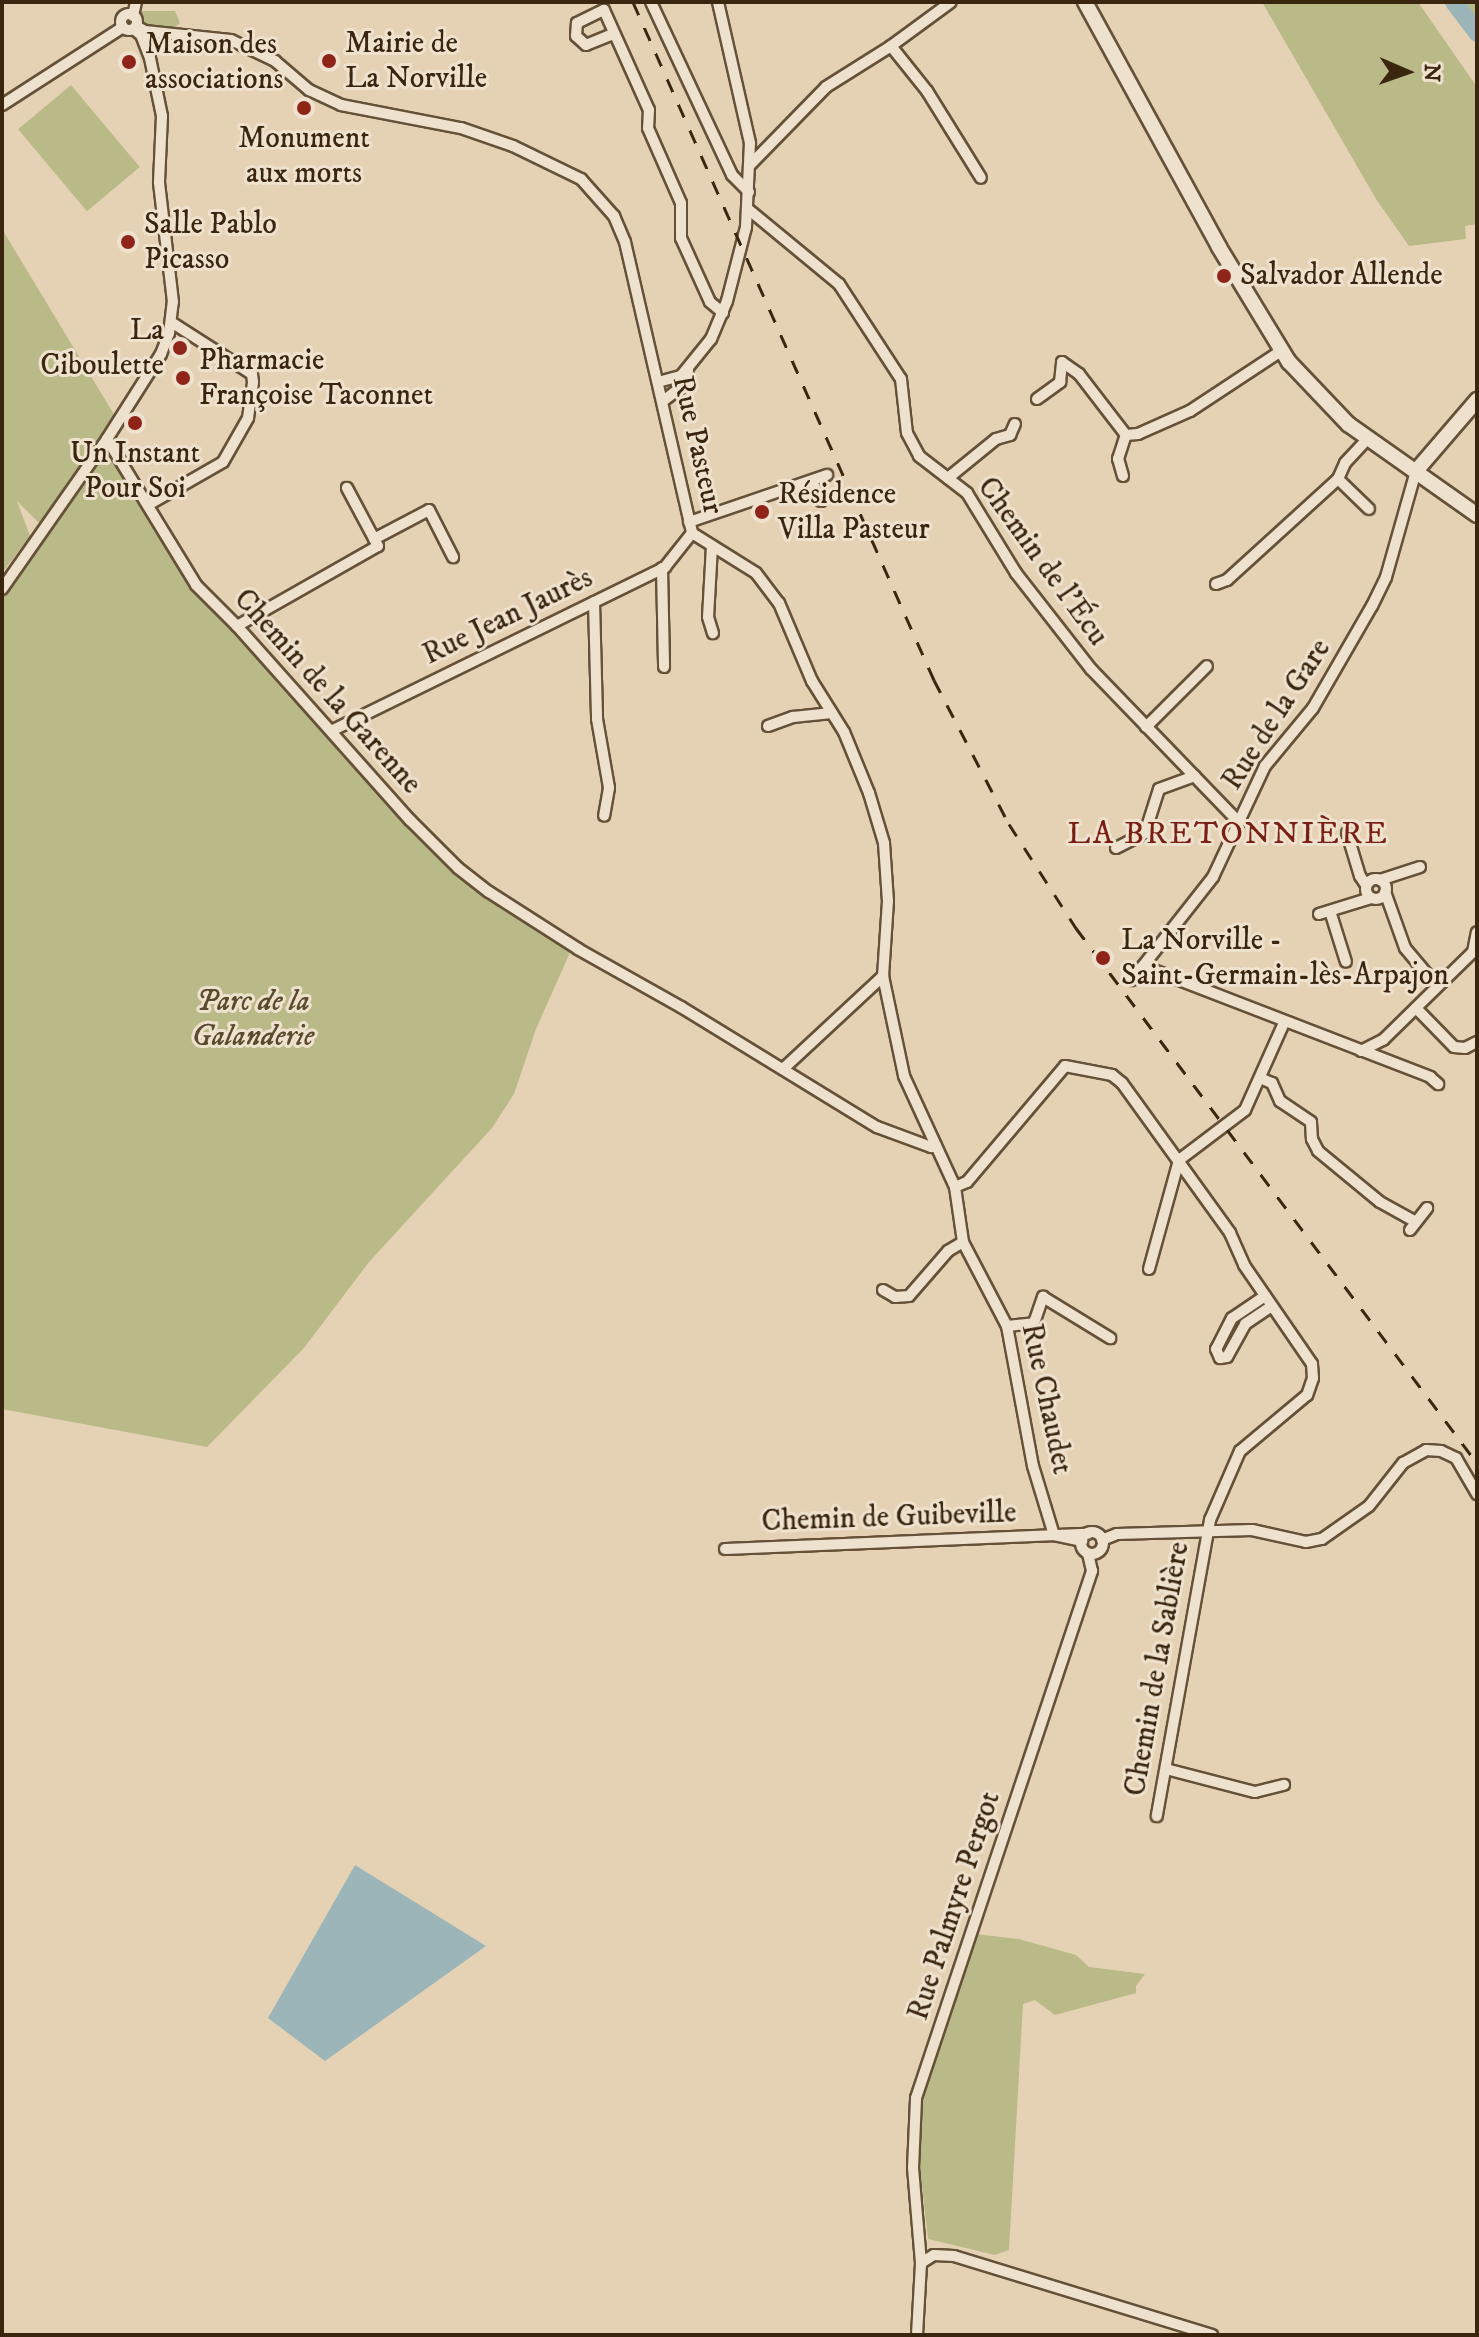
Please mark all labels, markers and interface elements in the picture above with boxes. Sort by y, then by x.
place label: Mairie de La Norville [345,26,487,96]
place label: Maison des associations [145,27,283,98]
north arrow [1367,32,1447,112]
marker: Mairie de La Norville [320,52,338,70]
marker: Maison des associations [120,53,138,71]
text: N [1418,63,1445,82]
marker: Monument aux morts [295,99,313,117]
place label: Monument aux morts [238,121,370,192]
place label: Salle Pablo Picasso [144,207,277,278]
marker: Salle Pablo Picasso [119,233,137,251]
place label: Salvador Allende [1240,258,1443,294]
marker: Salvador Allende [1215,267,1233,285]
place label: La Ciboulette [40,313,164,384]
marker: La Ciboulette [171,339,189,357]
place label: Pharmacie Françoise Taconnet [199,343,433,414]
marker: Pharmacie Françoise Taconnet [174,369,192,387]
street label: Rue Pasteur [664,372,730,518]
marker: Un Instant Pour Soi [126,414,144,432]
place label: Un Instant Pour Soi [70,436,200,506]
street label: Chemin de l'Écu [969,471,1115,653]
place label: Résidence Villa Pasteur [778,477,930,548]
marker: Résidence Villa Pasteur [753,503,771,521]
street label: Rue Jean Jaurès [417,560,599,674]
street label: Chemin de la Garenne [226,582,428,802]
street label: Rue de la Gare [1215,633,1339,797]
district label: LA BRETONNIÈRE [1067,815,1389,853]
place label: La Norville - Saint-Germain-lès-Arpajon [1121,923,1449,994]
marker: La Norville - Saint-Germain-lès-Arpajon [1092,947,1114,969]
park label: Parc de la Galanderie [192,984,314,1054]
street label: Rue Chaudet [1012,1320,1080,1478]
street label: Chemin de Guibeville [761,1496,1017,1540]
street label: Chemin de la Sablière [1118,1539,1198,1799]
street label: Rue Palmyre Pergot [901,1787,1009,2025]

